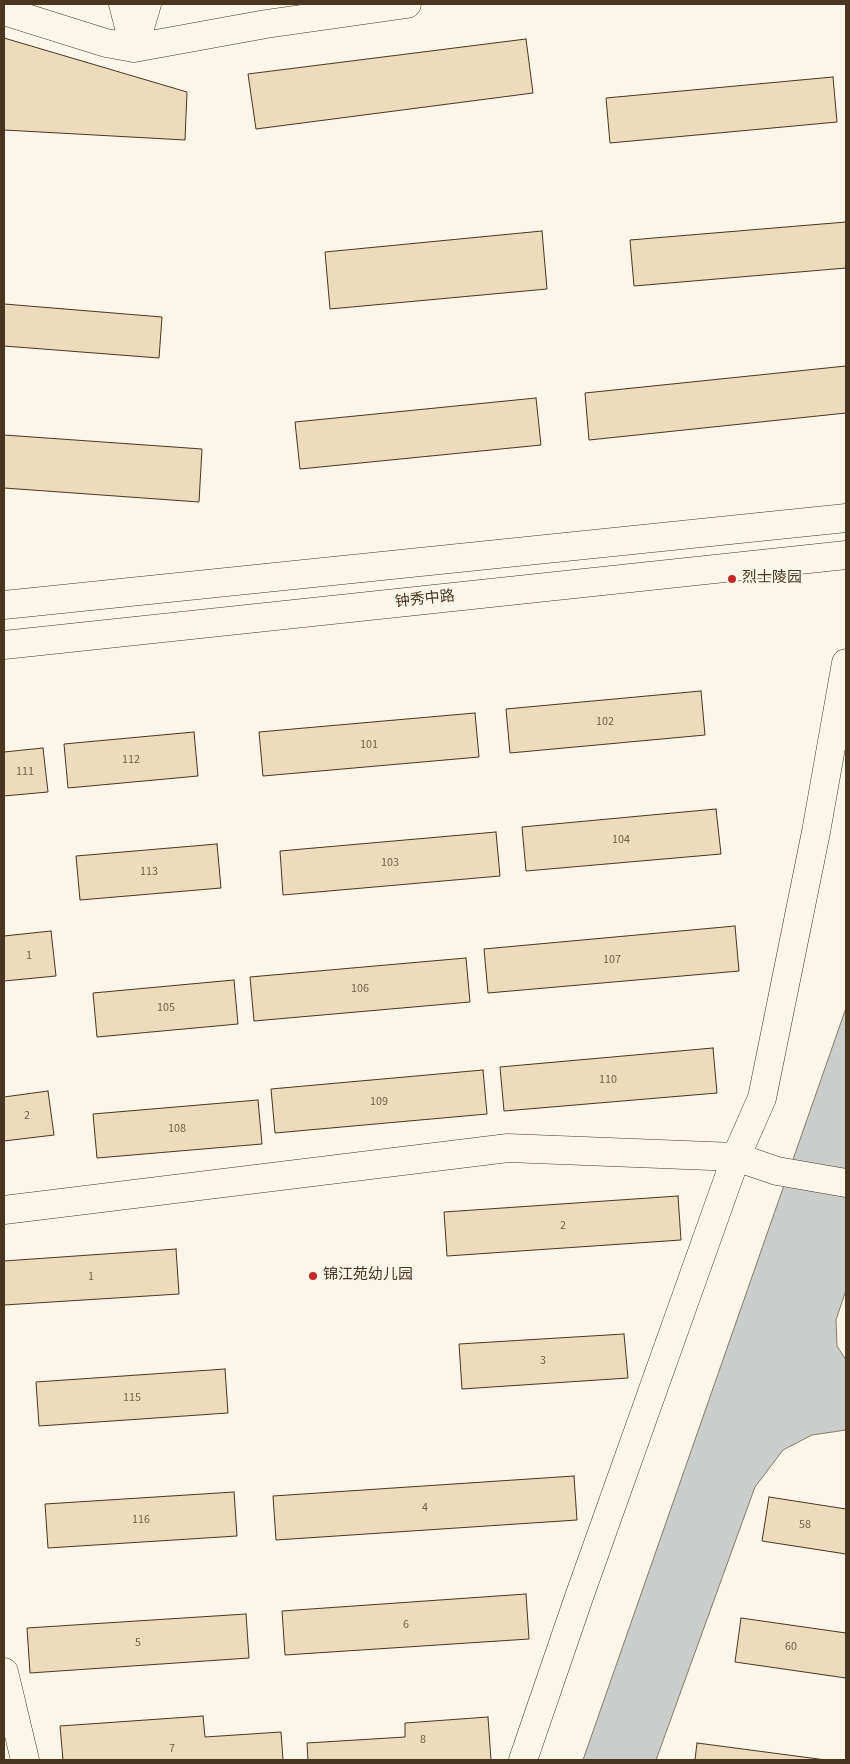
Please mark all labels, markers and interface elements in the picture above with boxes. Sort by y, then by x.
place label: 烈士陵园 [742,570,802,588]
marker: 烈士陵园 [726,573,738,585]
street label: 钟秀中路 [394,588,456,612]
house number: 102 [596,715,614,729]
house number: 101 [360,738,378,752]
house number: 112 [122,753,140,767]
house number: 111 [16,765,34,779]
house number: 104 [612,833,630,847]
house number: 103 [381,856,399,870]
house number: 113 [140,865,158,879]
house number: 1 [26,949,32,963]
house number: 107 [603,953,621,967]
house number: 106 [351,982,369,996]
house number: 105 [157,1001,175,1015]
house number: 110 [599,1073,617,1087]
house number: 109 [370,1095,388,1109]
house number: 2 [24,1109,30,1123]
house number: 108 [168,1122,186,1136]
house number: 2 [560,1219,566,1233]
place label: 锦江苑幼儿园 [323,1267,413,1285]
house number: 1 [88,1270,94,1284]
marker: 锦江苑幼儿园 [307,1270,319,1282]
house number: 3 [540,1354,546,1368]
house number: 115 [123,1391,141,1405]
house number: 4 [422,1501,428,1515]
house number: 116 [132,1513,150,1527]
house number: 58 [799,1518,811,1532]
house number: 6 [403,1618,409,1632]
house number: 5 [135,1636,141,1650]
house number: 60 [785,1640,797,1654]
house number: 8 [420,1733,426,1747]
house number: 7 [169,1742,175,1756]

